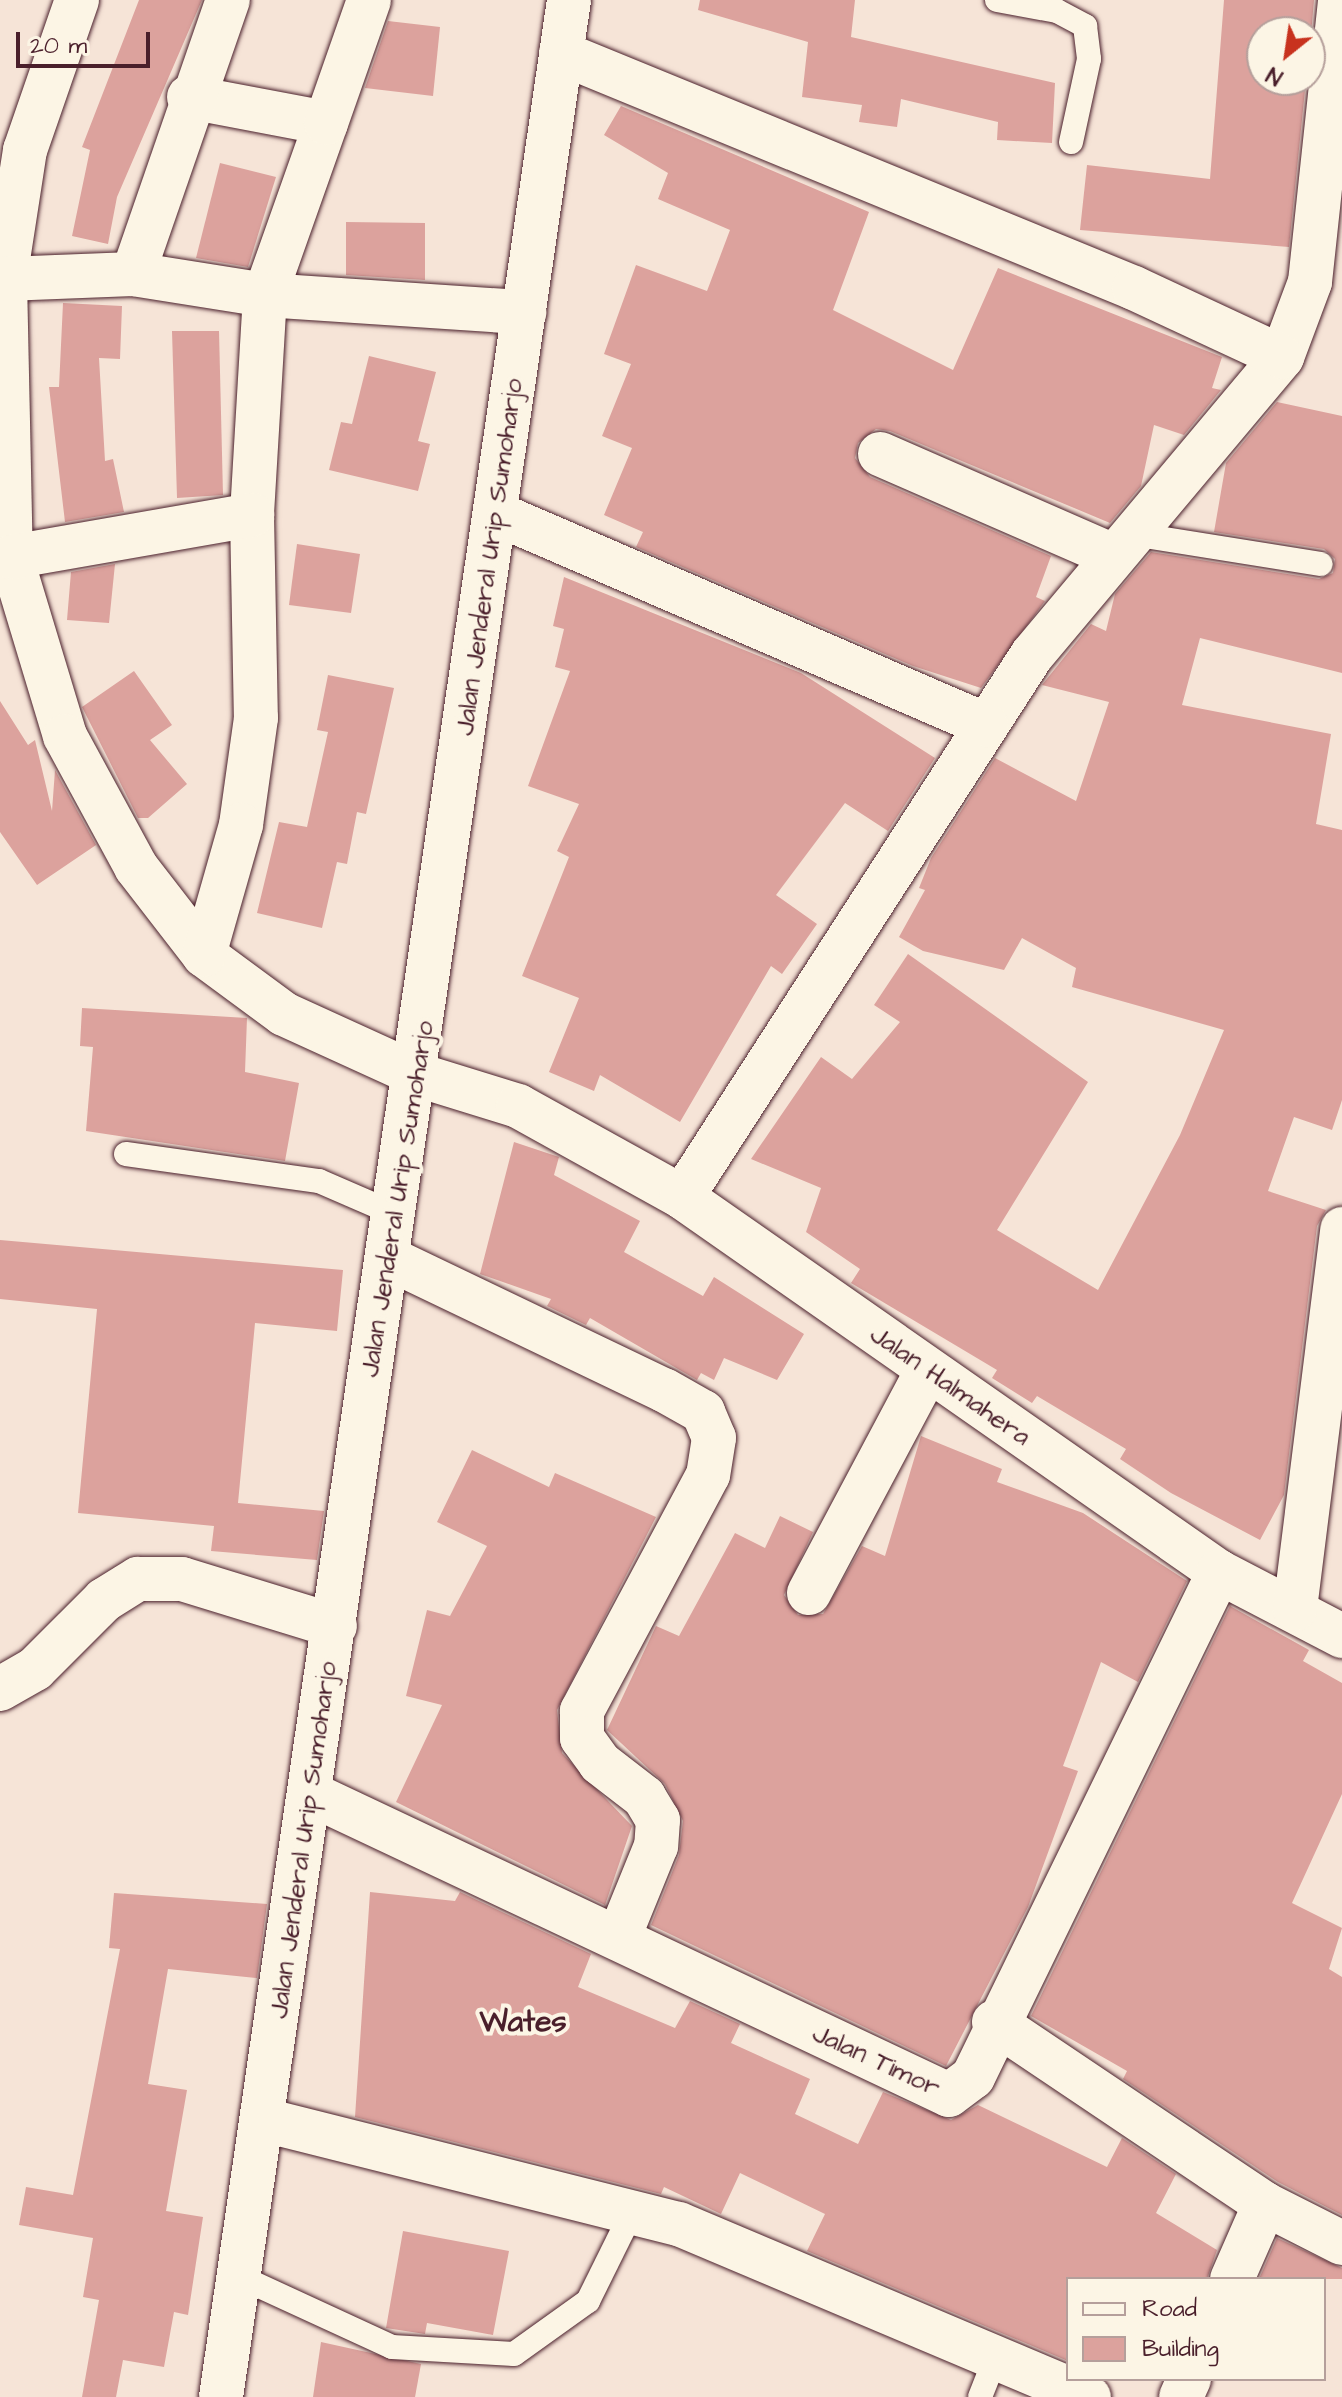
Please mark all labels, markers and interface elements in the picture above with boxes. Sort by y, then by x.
scale bar [20,16,154,66]
north arrow [1246,16,1326,96]
text: 20 m [30,29,87,63]
text: N [1261,59,1288,92]
street label: Jalan Jenderal Urip Sumoharjo [449,376,531,738]
street label: Jalan Jenderal Urip Sumoharjo [354,1019,442,1379]
street label: Jalan Halmahera [864,1319,1036,1453]
street label: Jalan Jenderal Urip Sumoharjo [263,1659,345,2021]
district label: Wates [480,2004,566,2040]
street label: Jalan Timor [807,2018,945,2104]
legend [1066,2277,1326,2381]
text: Road [1142,2292,1197,2326]
text: Building [1142,2332,1219,2366]

